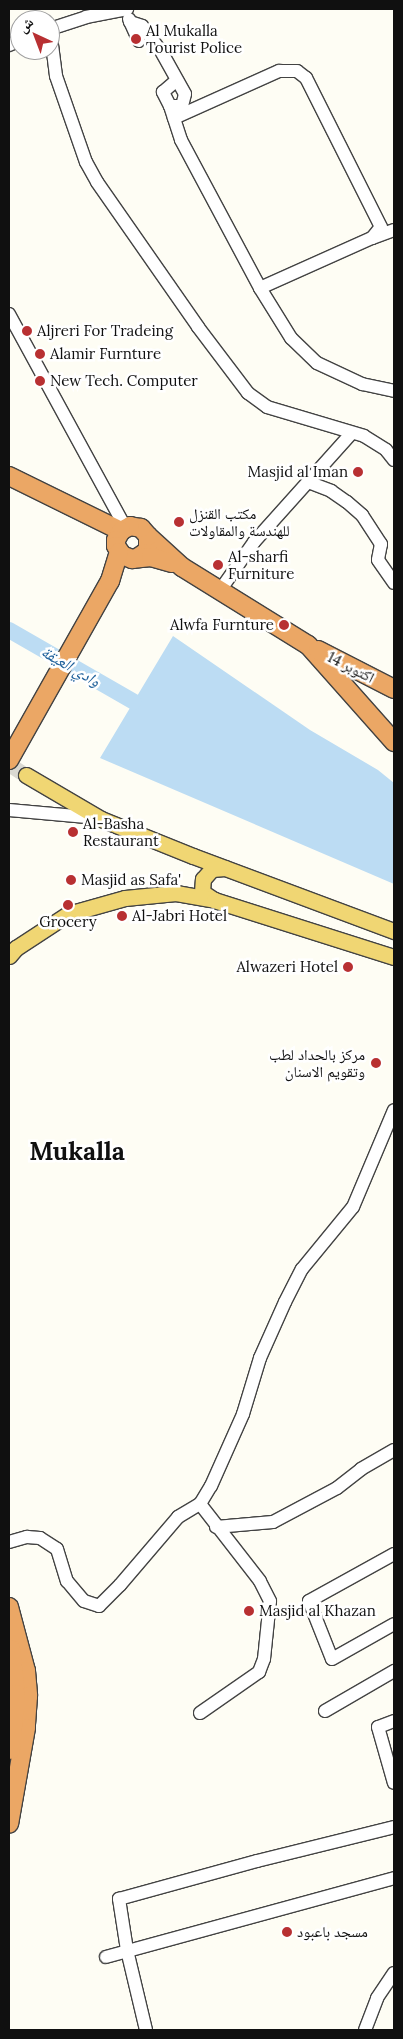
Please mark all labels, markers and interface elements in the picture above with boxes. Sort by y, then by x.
north arrow [10,10,60,60]
text: ش [14,13,37,36]
place label: Al Mukalla Tourist Police [146,21,242,56]
marker: Al Mukalla Tourist Police [130,33,142,45]
place label: Aljreri For Tradeing [37,322,173,340]
marker: Aljreri For Tradeing [21,325,33,337]
place label: Alamir Furnture [50,345,161,363]
marker: Alamir Furnture [34,348,46,360]
place label: New Tech. Computer [50,372,198,390]
marker: New Tech. Computer [34,375,46,387]
place label: Masjid al Iman [248,463,348,481]
marker: Masjid al Iman [352,466,364,478]
place label: مكتب القنزل للهندسة والمقاولات [189,504,290,539]
marker: مكتب القنزل للهندسة والمقاولات [173,516,185,528]
place label: Al-sharfi Furniture [228,547,294,582]
marker: Al-sharfi Furniture [212,559,224,571]
place label: Alwfa Furnture [170,616,274,634]
marker: Alwfa Furnture [278,619,290,631]
water label: وادي العيقة [38,641,104,691]
street label: 14 اكتوبر [325,648,377,686]
place label: Al-Basha Restaurant [83,814,159,849]
marker: Al-Basha Restaurant [67,826,79,838]
place label: Masjid as Safa' [81,871,181,889]
marker: Masjid as Safa' [65,874,77,886]
marker: Grocery [62,899,74,911]
place label: Al-Jabri Hotel [132,907,227,925]
marker: Al-Jabri Hotel [116,910,128,922]
place label: Grocery [39,913,97,931]
place label: Alwazeri Hotel [236,958,338,976]
marker: Alwazeri Hotel [342,961,354,973]
place label: مركز بالحداد لطب وتقويم الاسنان [269,1045,365,1080]
marker: مركز بالحداد لطب وتقويم الاسنان [369,1056,383,1070]
district label: Mukalla [29,1136,125,1166]
place label: Masjid al Khazan [259,1602,376,1620]
marker: Masjid al Khazan [243,1605,255,1617]
place label: مسجد باعبود [297,1923,368,1941]
marker: مسجد باعبود [281,1926,293,1938]

